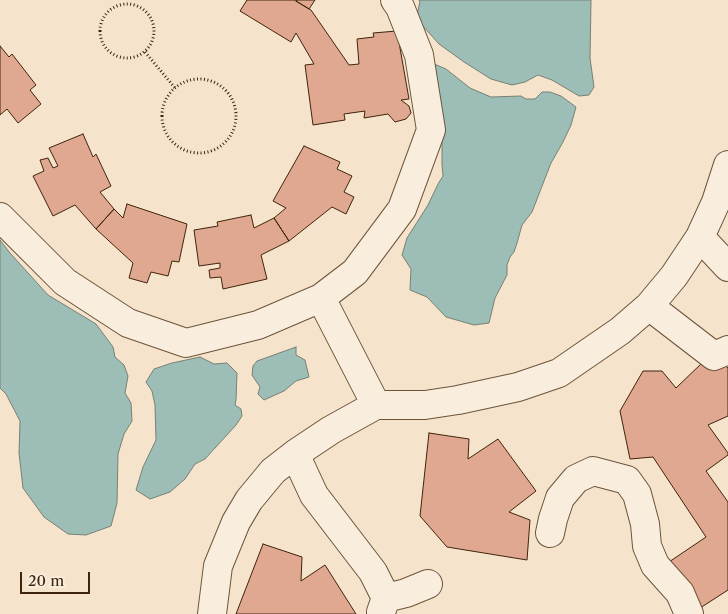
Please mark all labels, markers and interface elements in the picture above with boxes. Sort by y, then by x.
scale bar [22,562,92,594]
text: 20 m [28,571,64,590]

